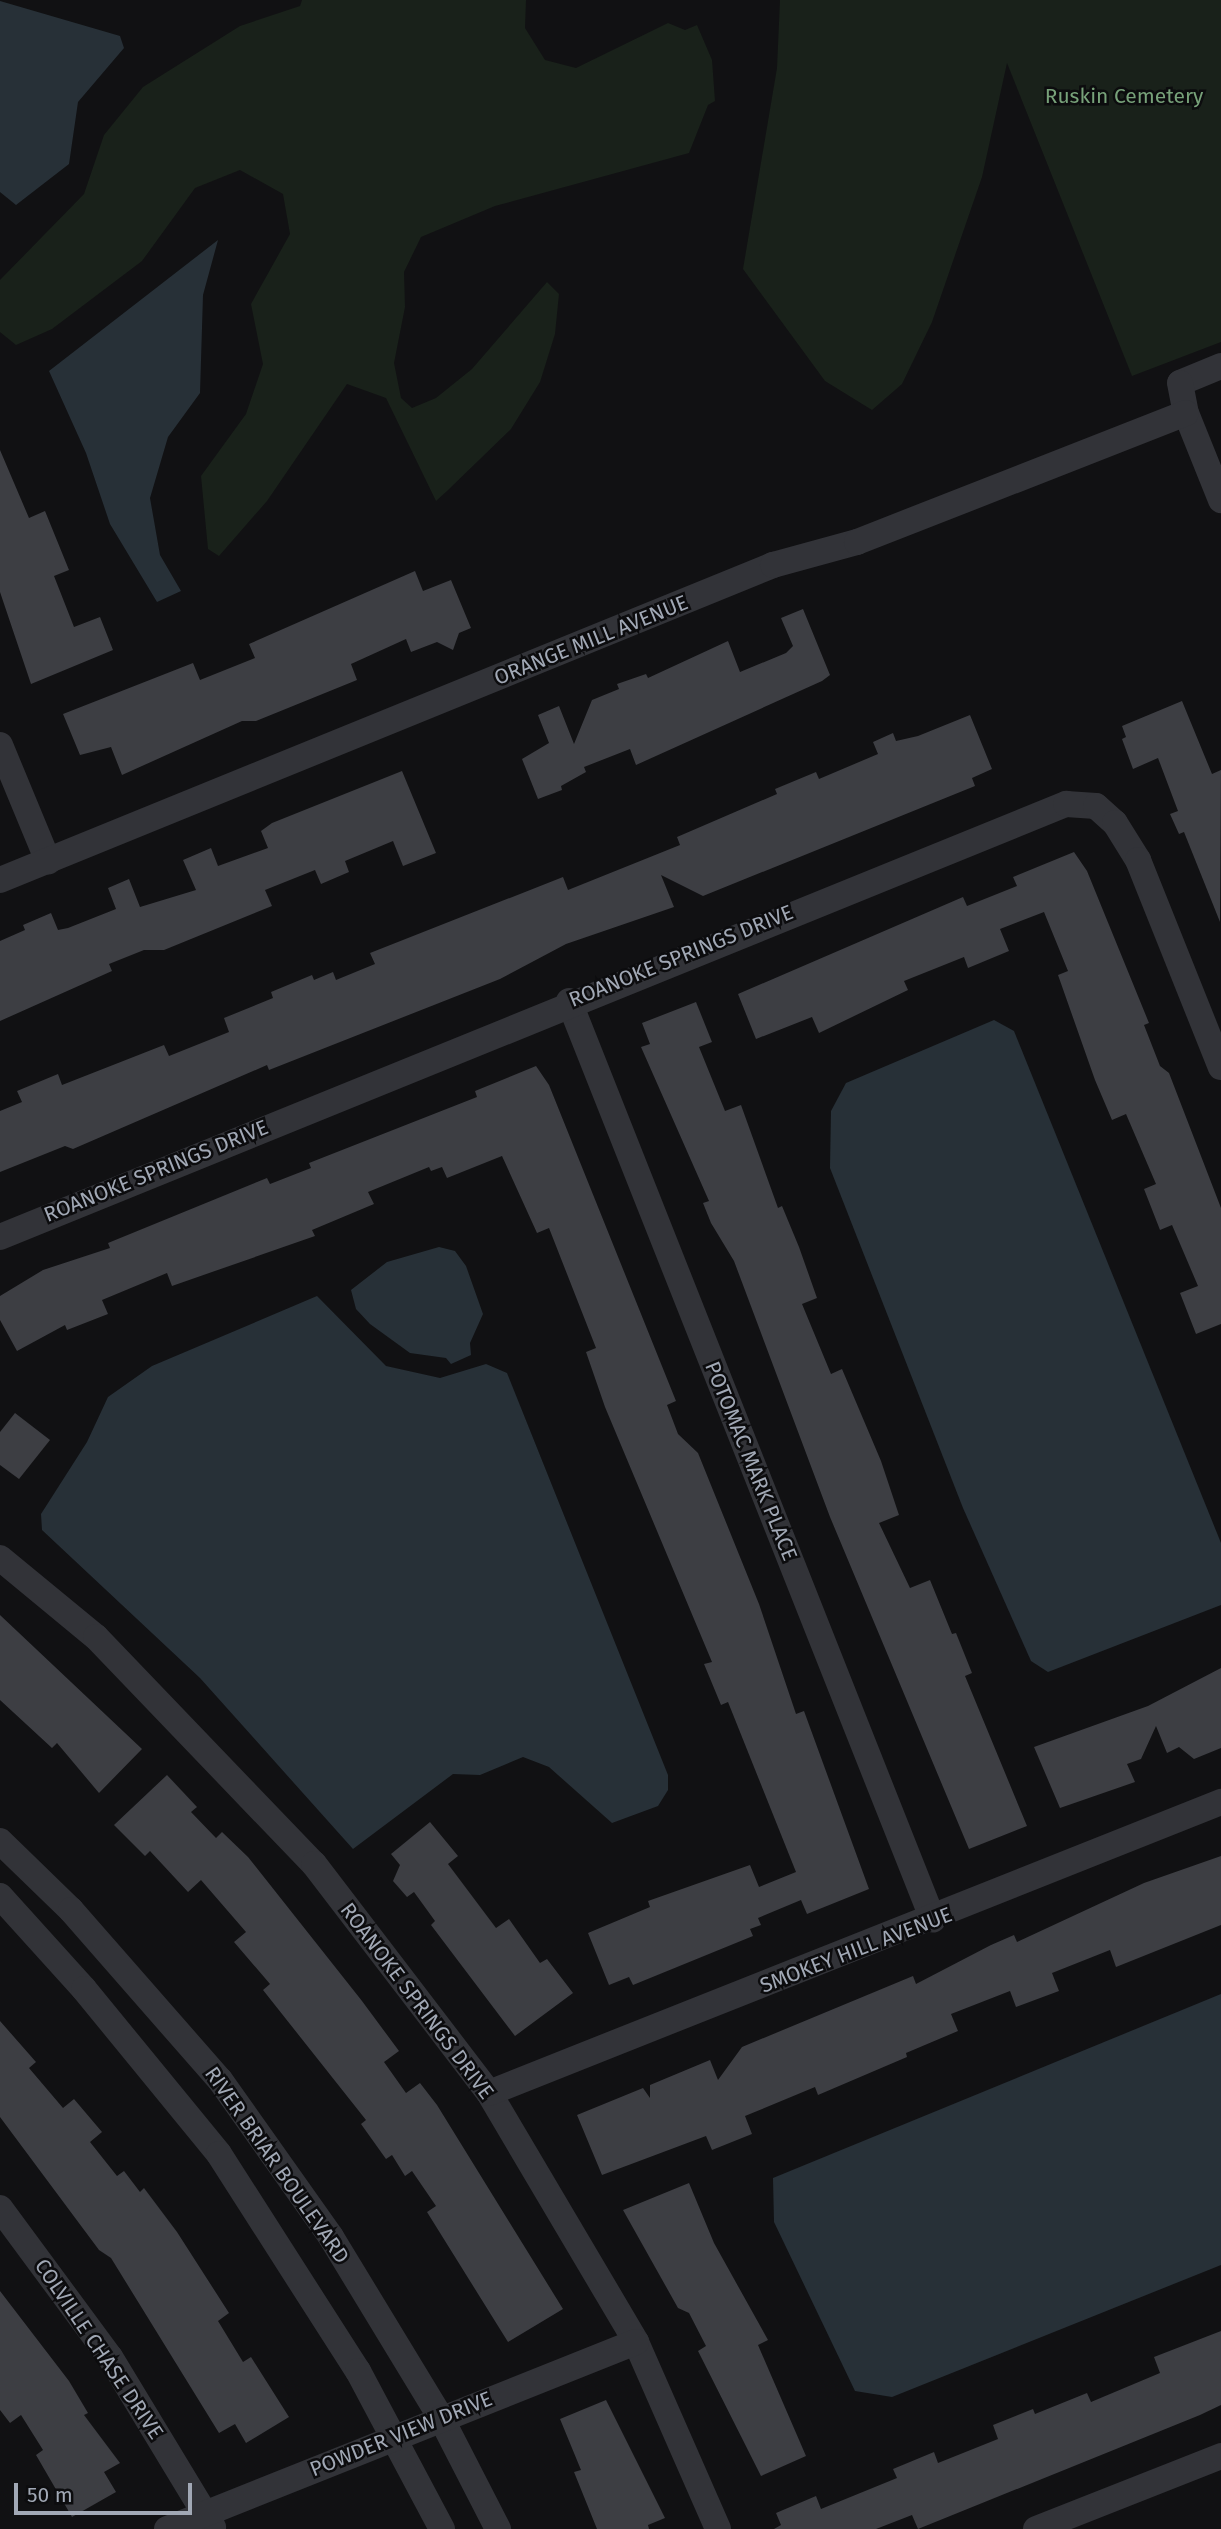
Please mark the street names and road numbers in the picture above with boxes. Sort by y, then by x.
street label: ORANGE MILL AVENUE [490,590,692,690]
street label: ROANOKE SPRINGS DRIVE [565,899,797,1013]
street label: ROANOKE SPRINGS DRIVE [40,1114,272,1228]
street label: POTOMAC MARK PLACE [700,1358,802,1564]
street label: ROANOKE SPRINGS DRIVE [335,1898,499,2104]
street label: SMOKEY HILL AVENUE [756,1902,956,1998]
street label: RIVER BRIAR BOULEVARD [199,2062,355,2268]
street label: COLVILLE CHASE DRIVE [29,2254,169,2444]
street label: POWDER VIEW DRIVE [306,2386,496,2482]

